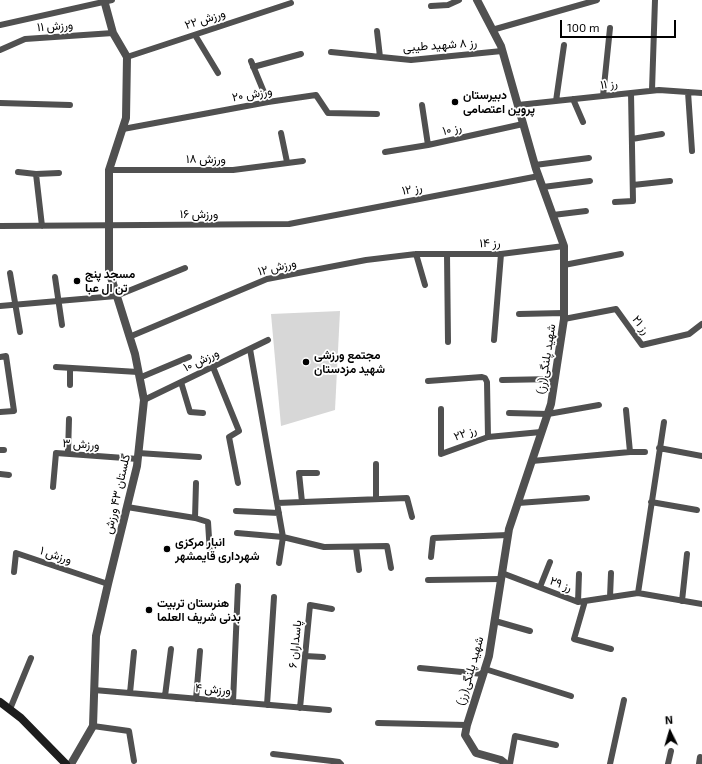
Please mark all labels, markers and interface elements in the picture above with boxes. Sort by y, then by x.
street label: ورزش ۲۲ [183,6,227,32]
scale bar [562,12,678,38]
street label: ورزش ۱۱ [36,18,74,34]
text: 100 m [567,20,599,34]
street label: رز ۸ شهید طیبی [402,35,478,55]
street label: رز ۱۱ [599,76,619,92]
street label: ورزش ۲۰ [231,83,273,105]
place label: دبیرستان پروین اعتصامی [463,88,535,116]
marker: دبیرستان پروین اعتصامی [450,97,460,107]
street label: رز ۱۰ [441,120,463,138]
street label: ورزش ۱۸ [186,152,226,166]
street label: رز ۱۲ [401,180,423,198]
street label: ورزش ۱۶ [180,207,218,221]
street label: رز ۱۴ [479,236,501,250]
street label: ورزش ۱۲ [256,255,298,279]
place label: مسجد پنج تن ال عبا [85,267,135,295]
marker: مسجد پنج تن ال عبا [72,276,82,286]
street label: رز ۲۱ [629,312,653,338]
street label: شهید پلنگی(رز) [533,323,559,395]
street label: ورزش ۱۰ [181,345,221,375]
place label: مجتمع ورزشی شهید مزدستان [314,348,385,376]
marker: مجتمع ورزشی شهید مزدستان [301,357,311,367]
street label: رز ۲۲ [452,422,478,444]
street label: ورزش ۳ [62,436,100,452]
street label: گلستان ۴۳ ورزش [101,453,133,535]
place label: انبار مرکزی شهرداری قایمشهر [175,535,260,563]
street label: ورزش ۱ [38,543,74,567]
marker: انبار مرکزی شهرداری قایمشهر [162,544,172,554]
street label: رز ۲۹ [548,573,574,595]
place label: هنرستان تربیت بدنی شریف العلما [157,596,241,624]
marker: هنرستان تربیت بدنی شریف العلما [144,605,154,615]
street label: پاسداران ۶ [285,619,305,669]
street label: شهید پلنگی(رز) [453,635,487,707]
street label: ورزش ۴ [194,680,232,698]
north arrow [650,712,690,752]
text: N [664,713,673,726]

